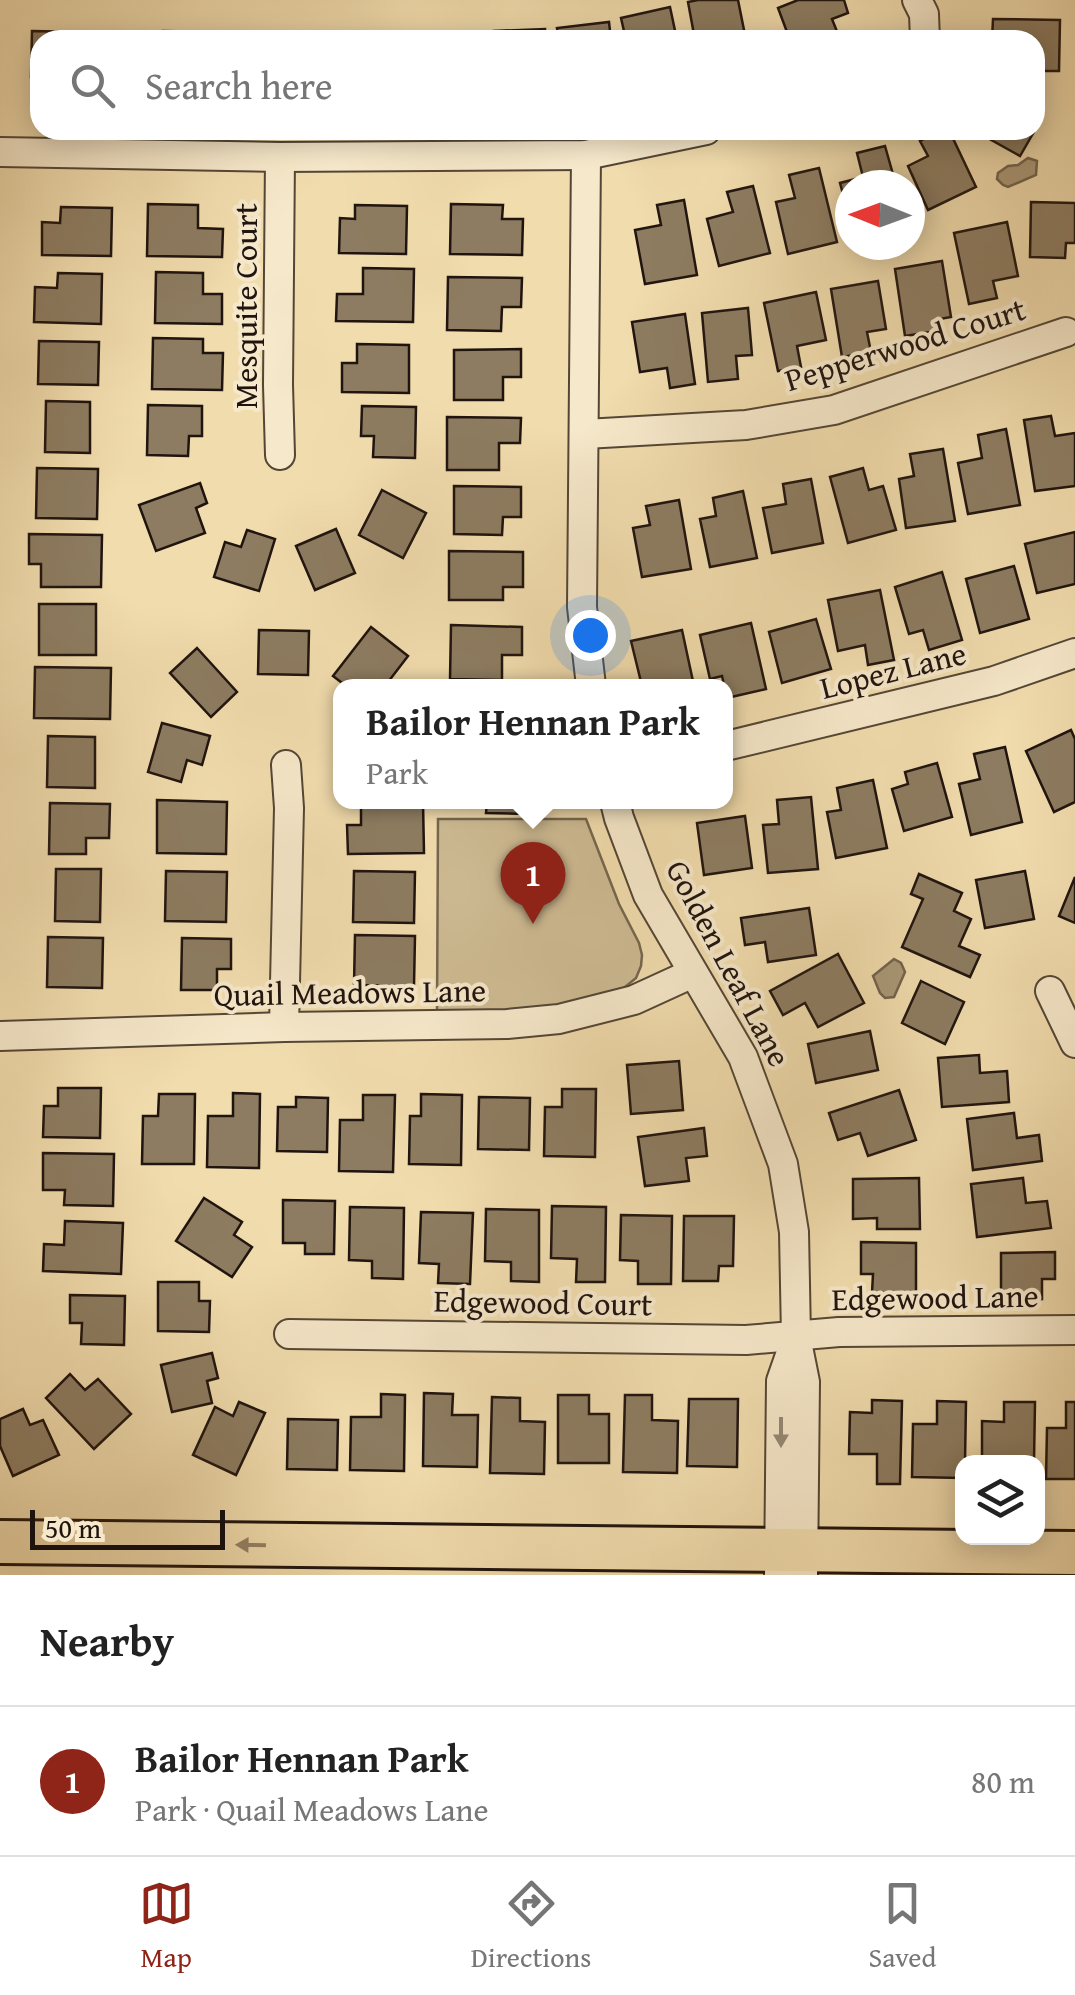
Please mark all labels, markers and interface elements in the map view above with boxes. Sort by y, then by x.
search box [30,30,1045,140]
text: Search here [145,57,333,113]
icon: search [65,58,120,113]
north arrow [835,170,925,260]
street label: Mesquite Court [222,203,269,409]
street label: Pepperwood Court [779,285,1031,403]
your location [565,610,616,661]
street label: Lopez Lane [815,629,971,711]
popup [333,679,733,809]
text: Bailor Hennan Park [366,693,700,749]
text: Park [366,749,428,796]
pin: 1 [500,842,566,924]
street label: Golden Leaf Lane [655,851,803,1075]
street label: Quail Meadows Lane [213,966,487,1018]
street label: Edgewood Lane [831,1272,1039,1322]
street label: Edgewood Court [433,1277,653,1327]
one-way arrow [773,1417,789,1449]
map controls [955,1455,1045,1545]
button: layers [955,1455,1045,1545]
scale bar [30,1505,225,1550]
text: 50 m [45,1507,101,1548]
one-way arrow [235,1536,267,1552]
text: Nearby [40,1610,174,1671]
text: Bailor Hennan Park [135,1730,468,1786]
text: 1 [64,1758,81,1805]
text: 80 m [971,1758,1035,1805]
text: Park · Quail Meadows Lane [135,1786,489,1833]
tab: Map [139,1876,194,1977]
tab: Directions [471,1876,591,1977]
tab: Saved [869,1876,936,1977]

